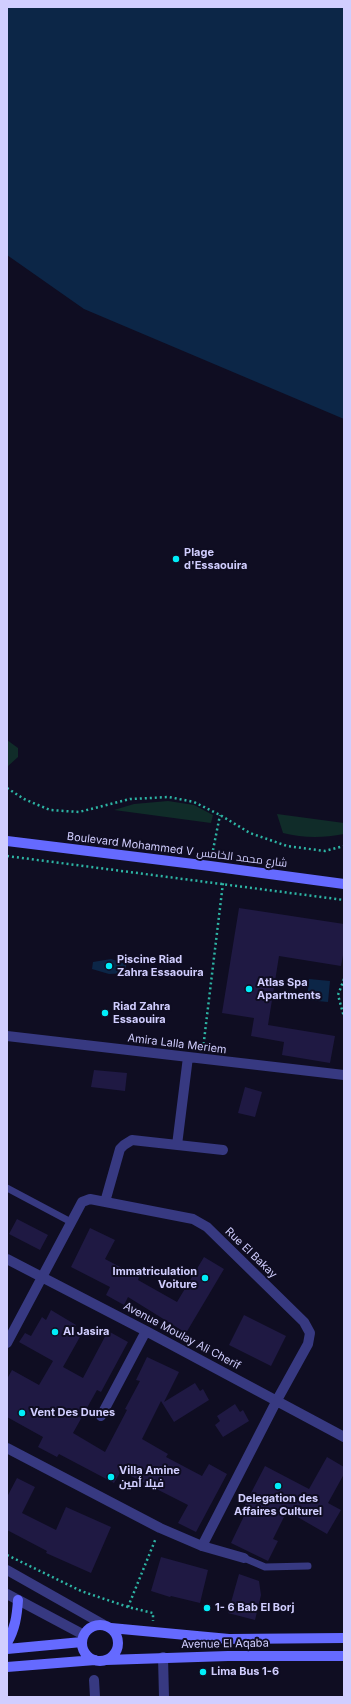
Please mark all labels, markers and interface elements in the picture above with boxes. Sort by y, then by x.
place label: Plage d'Essaouira [184,546,247,572]
marker: Plage d'Essaouira [171,554,181,564]
street label: Boulevard Mohammed V شارع محمد الخامس [66,830,288,870]
place label: Piscine Riad Zahra Essaouira [117,953,204,979]
marker: Piscine Riad Zahra Essaouira [104,961,114,971]
place label: Atlas Spa Apartments [257,976,321,1002]
marker: Atlas Spa Apartments [244,984,254,994]
place label: Riad Zahra Essaouira [113,1000,170,1026]
marker: Riad Zahra Essaouira [100,1008,110,1018]
street label: Amira Lalla Meriem [127,1031,227,1057]
street label: Rue El Bakay [222,1225,280,1281]
place label: Immatriculation Voiture [113,1265,197,1291]
marker: Immatriculation Voiture [200,1273,210,1283]
street label: Avenue Moulay Ali Cherif [121,1299,243,1373]
place label: Al Jasira [63,1325,109,1339]
marker: Al Jasira [50,1327,60,1337]
place label: Vent Des Dunes [30,1406,115,1420]
marker: Vent Des Dunes [17,1408,27,1418]
place label: Villa Amine فيلا أمين [119,1464,180,1490]
marker: Villa Amine فيلا أمين [106,1472,116,1482]
marker: Delegation des Affaires Culturel [273,1481,283,1491]
place label: Delegation des Affaires Culturel [234,1492,322,1518]
place label: 1- 6 Bab El Borj [215,1601,294,1615]
marker: 1- 6 Bab El Borj [202,1603,212,1613]
street label: Avenue El Aqaba [181,1637,269,1651]
place label: Lima Bus 1-6 [211,1665,279,1679]
marker: Lima Bus 1-6 [198,1667,208,1677]

